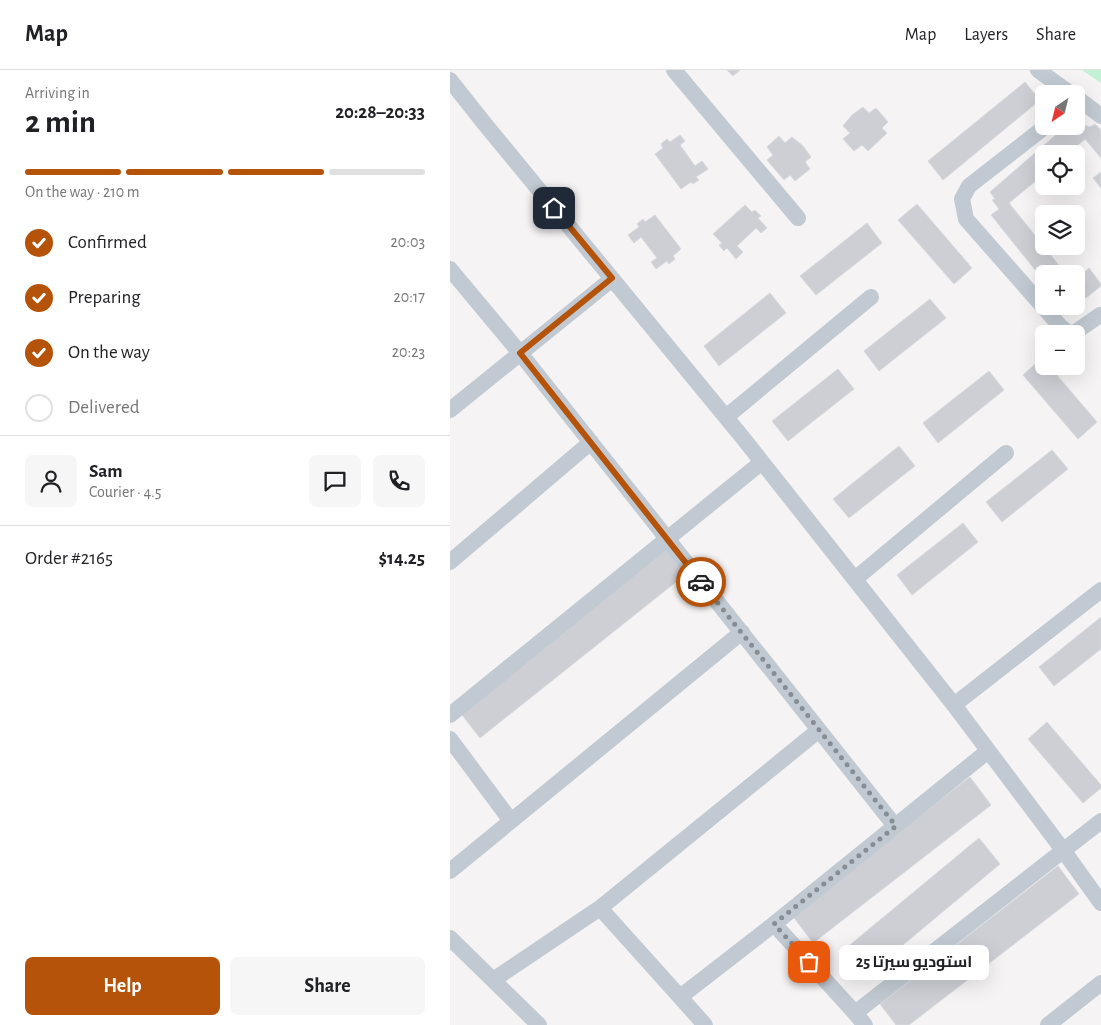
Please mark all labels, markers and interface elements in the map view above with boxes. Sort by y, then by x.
text: Map [25,22,68,46]
text: Map [905,26,936,44]
text: Layers [964,26,1008,44]
text: Share [1036,26,1076,44]
text: Arriving in [25,85,90,101]
north arrow [1035,85,1085,135]
map controls [1035,85,1085,375]
text: 20:28–20:33 [335,103,425,122]
text: 2 min [25,106,96,138]
button: locate [1035,145,1085,195]
text: On the way · 210 m [25,184,140,200]
pin [533,187,575,229]
icon: home [540,194,568,222]
button: layers [1035,205,1085,255]
icon: check [25,229,53,257]
text: Confirmed [68,233,147,252]
text: 20:03 [391,234,425,250]
button: + [1035,265,1085,315]
icon: check [25,284,53,312]
text: Preparing [68,288,141,307]
text: 20:17 [393,289,425,305]
button: − [1035,325,1085,375]
icon: check [25,339,53,367]
text: On the way [68,343,150,362]
text: 20:23 [392,344,425,360]
text: Delivered [68,398,140,417]
button: person [25,455,77,507]
button: chat [309,455,361,507]
button: phone [373,455,425,507]
text: Sam [89,462,123,481]
text: Courier · 4.5 [89,484,161,500]
text: Order #2165 [25,549,113,568]
text: $14.25 [379,549,425,568]
courier [676,557,726,607]
icon: car [687,568,715,596]
pin [788,941,830,983]
callout: استوديو سيرتا 25 [839,944,989,980]
icon: bag [795,948,823,976]
text: استوديو سيرتا 25 [856,954,972,970]
button: Help [25,957,220,1015]
button: Share [230,957,425,1015]

